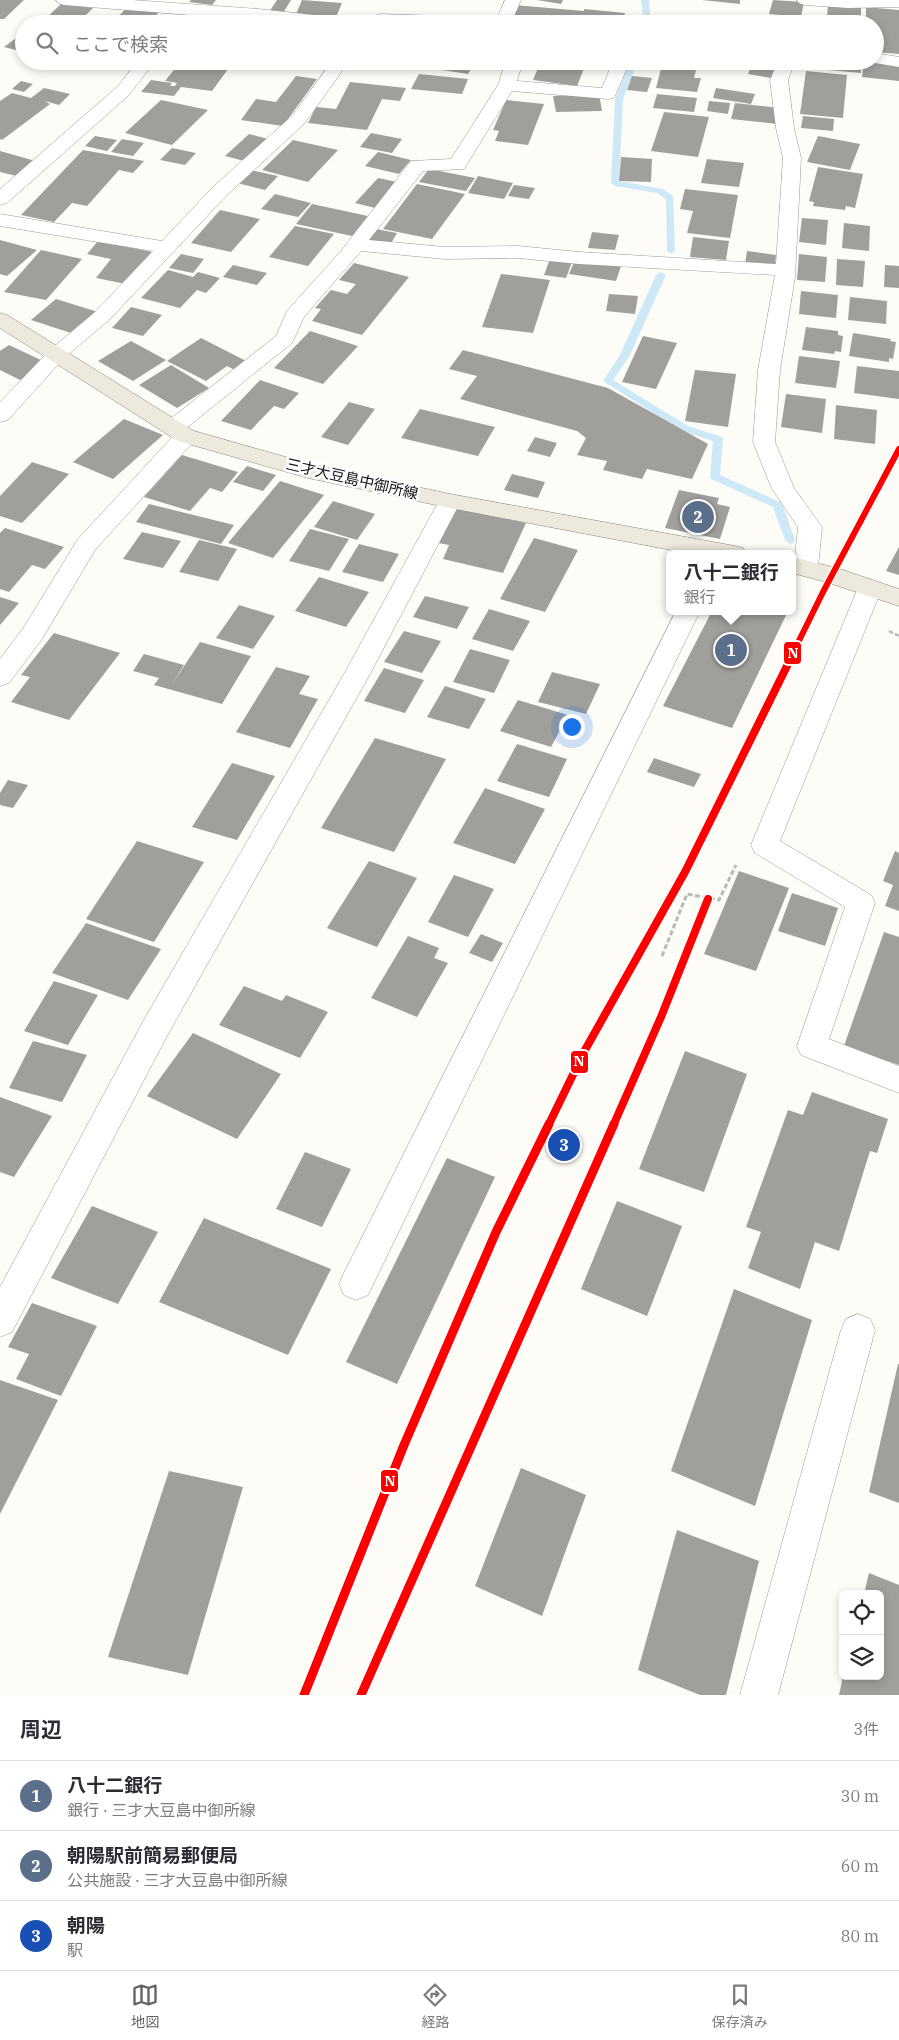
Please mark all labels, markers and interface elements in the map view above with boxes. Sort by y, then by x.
search box [15,15,884,70]
icon: search [33,29,61,57]
text: ここで検索 [73,32,168,56]
street label: 三才大豆島中御所線 [284,454,420,503]
pin: 2 [682,498,714,536]
popup [666,550,796,615]
text: 八十二銀行 [683,560,779,584]
text: 銀行 [683,587,716,607]
pin: 1 [715,631,747,669]
line badge: N [783,641,802,665]
text: N [787,644,799,662]
your location [559,714,585,740]
line badge: N [570,1050,589,1074]
text: N [573,1052,585,1070]
pin: 3 [548,1126,580,1164]
line badge: N [380,1469,399,1493]
text: N [384,1472,396,1490]
map controls [839,1590,884,1680]
button: locate [839,1590,884,1635]
button: layers [839,1635,884,1680]
text: 周辺 [20,1715,62,1743]
text: 3件 [853,1719,879,1739]
text: 八十二銀行 [67,1773,162,1797]
text: 1 [31,1786,41,1806]
text: 30 m [841,1786,879,1806]
text: 銀行 · 三才大豆島中御所線 [67,1800,256,1820]
text: 朝陽駅前簡易郵便局 [67,1843,238,1867]
text: 2 [31,1856,41,1876]
text: 60 m [841,1856,879,1876]
text: 公共施設 · 三才大豆島中御所線 [67,1870,288,1890]
text: 朝陽 [67,1913,105,1937]
text: 3 [31,1926,41,1946]
text: 80 m [841,1926,879,1946]
text: 駅 [67,1940,83,1960]
tab: 地図 [131,1981,159,2031]
tab: 経路 [421,1981,449,2031]
tab: 保存済み [712,1981,768,2031]

